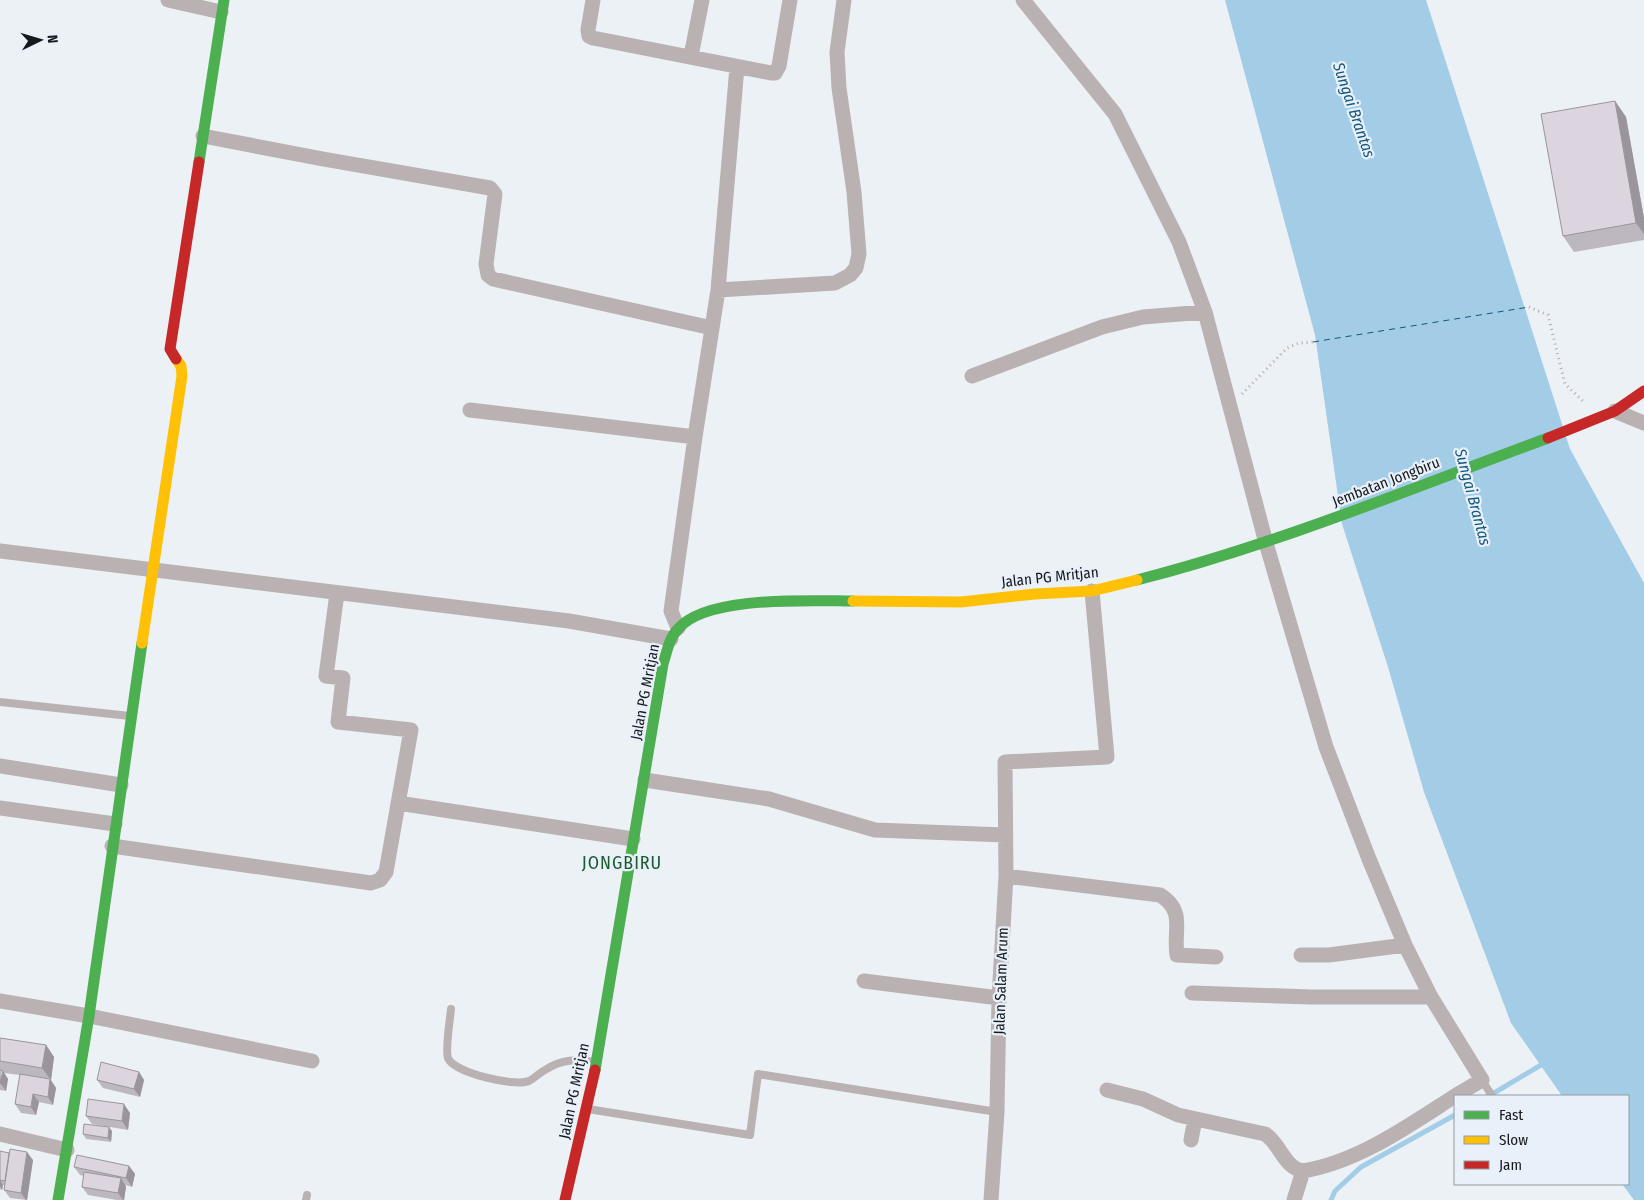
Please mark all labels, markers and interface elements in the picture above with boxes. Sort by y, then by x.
north arrow [15,15,65,65]
text: N [44,34,61,44]
water label: Sungai Brantas [1329,59,1379,160]
water label: Sungai Brantas [1451,446,1495,548]
street label: Jembatan Jongbiru [1330,453,1442,511]
street label: Jalan PG Mritjan [1001,563,1099,591]
street label: Jalan PG Mritjan [627,642,663,742]
district label: JONGBIRU [582,852,662,874]
street label: Jalan Salam Arum [990,927,1012,1035]
street label: Jalan PG Mritjan [555,1041,593,1141]
legend [1454,1095,1629,1185]
text: Fast [1499,1106,1523,1124]
text: Slow [1499,1131,1528,1149]
text: Jam [1499,1156,1522,1174]

